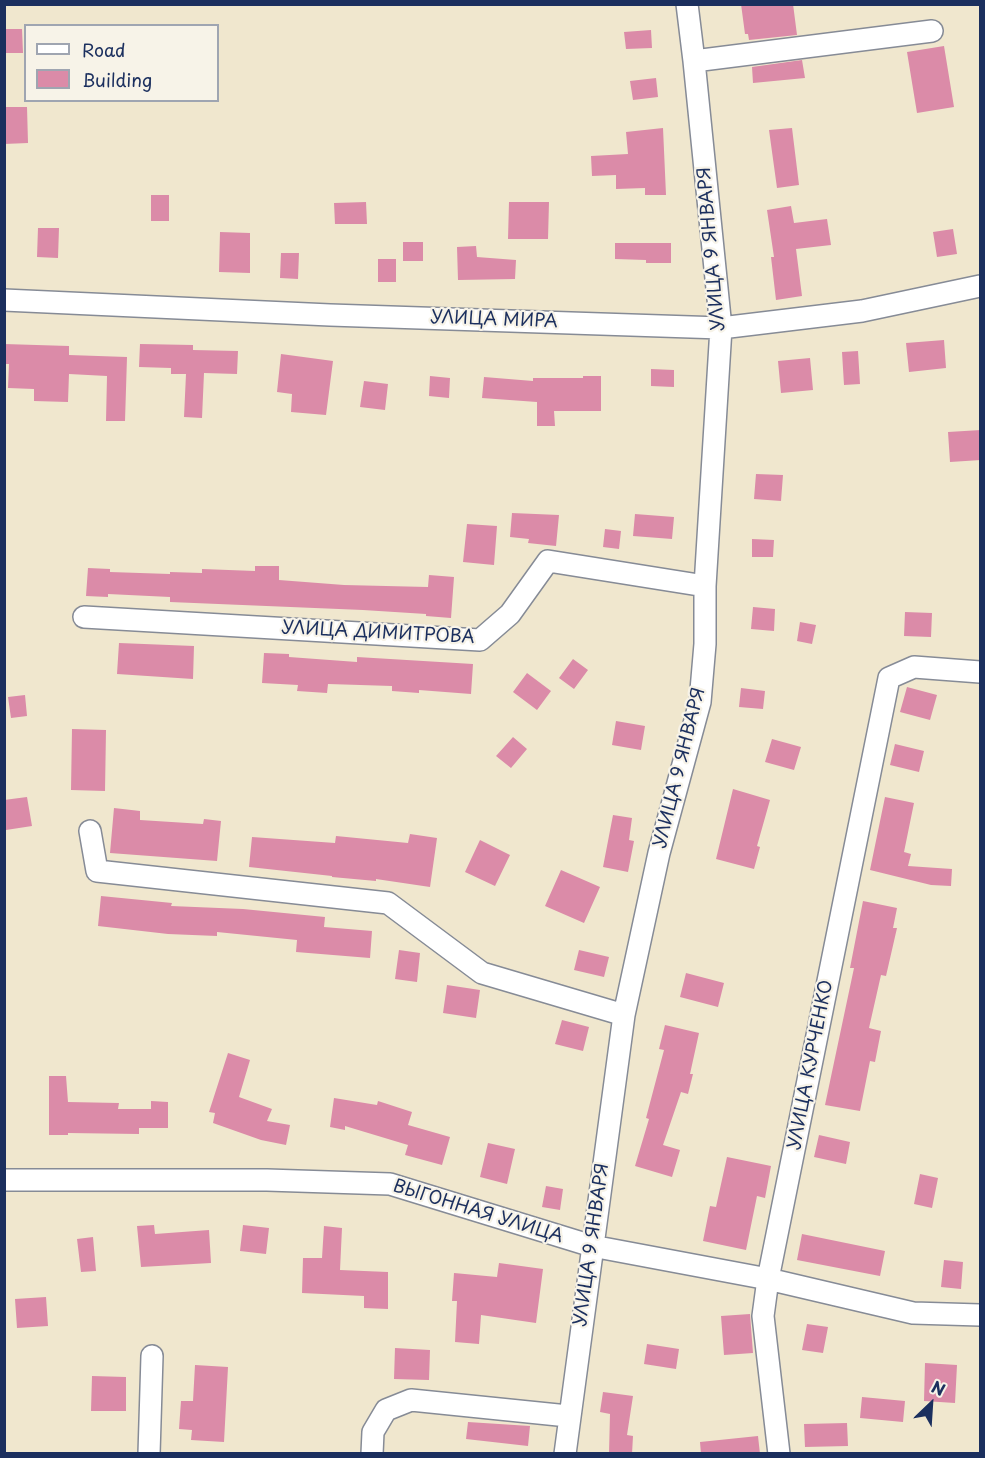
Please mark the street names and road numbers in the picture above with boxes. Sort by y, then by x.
street label: УЛИЦА 9 ЯНВАРЯ [694,166,730,332]
street label: УЛИЦА МИРА [430,307,558,333]
street label: УЛИЦА ДИМИТРОВА [281,617,475,649]
street label: УЛИЦА 9 ЯНВАРЯ [650,686,710,850]
street label: УЛИЦА КУРЧЕНКО [784,978,838,1152]
street label: УЛИЦА 9 ЯНВАРЯ [570,1162,614,1328]
street label: ВЫГОННАЯ УЛИЦА [390,1176,566,1248]

